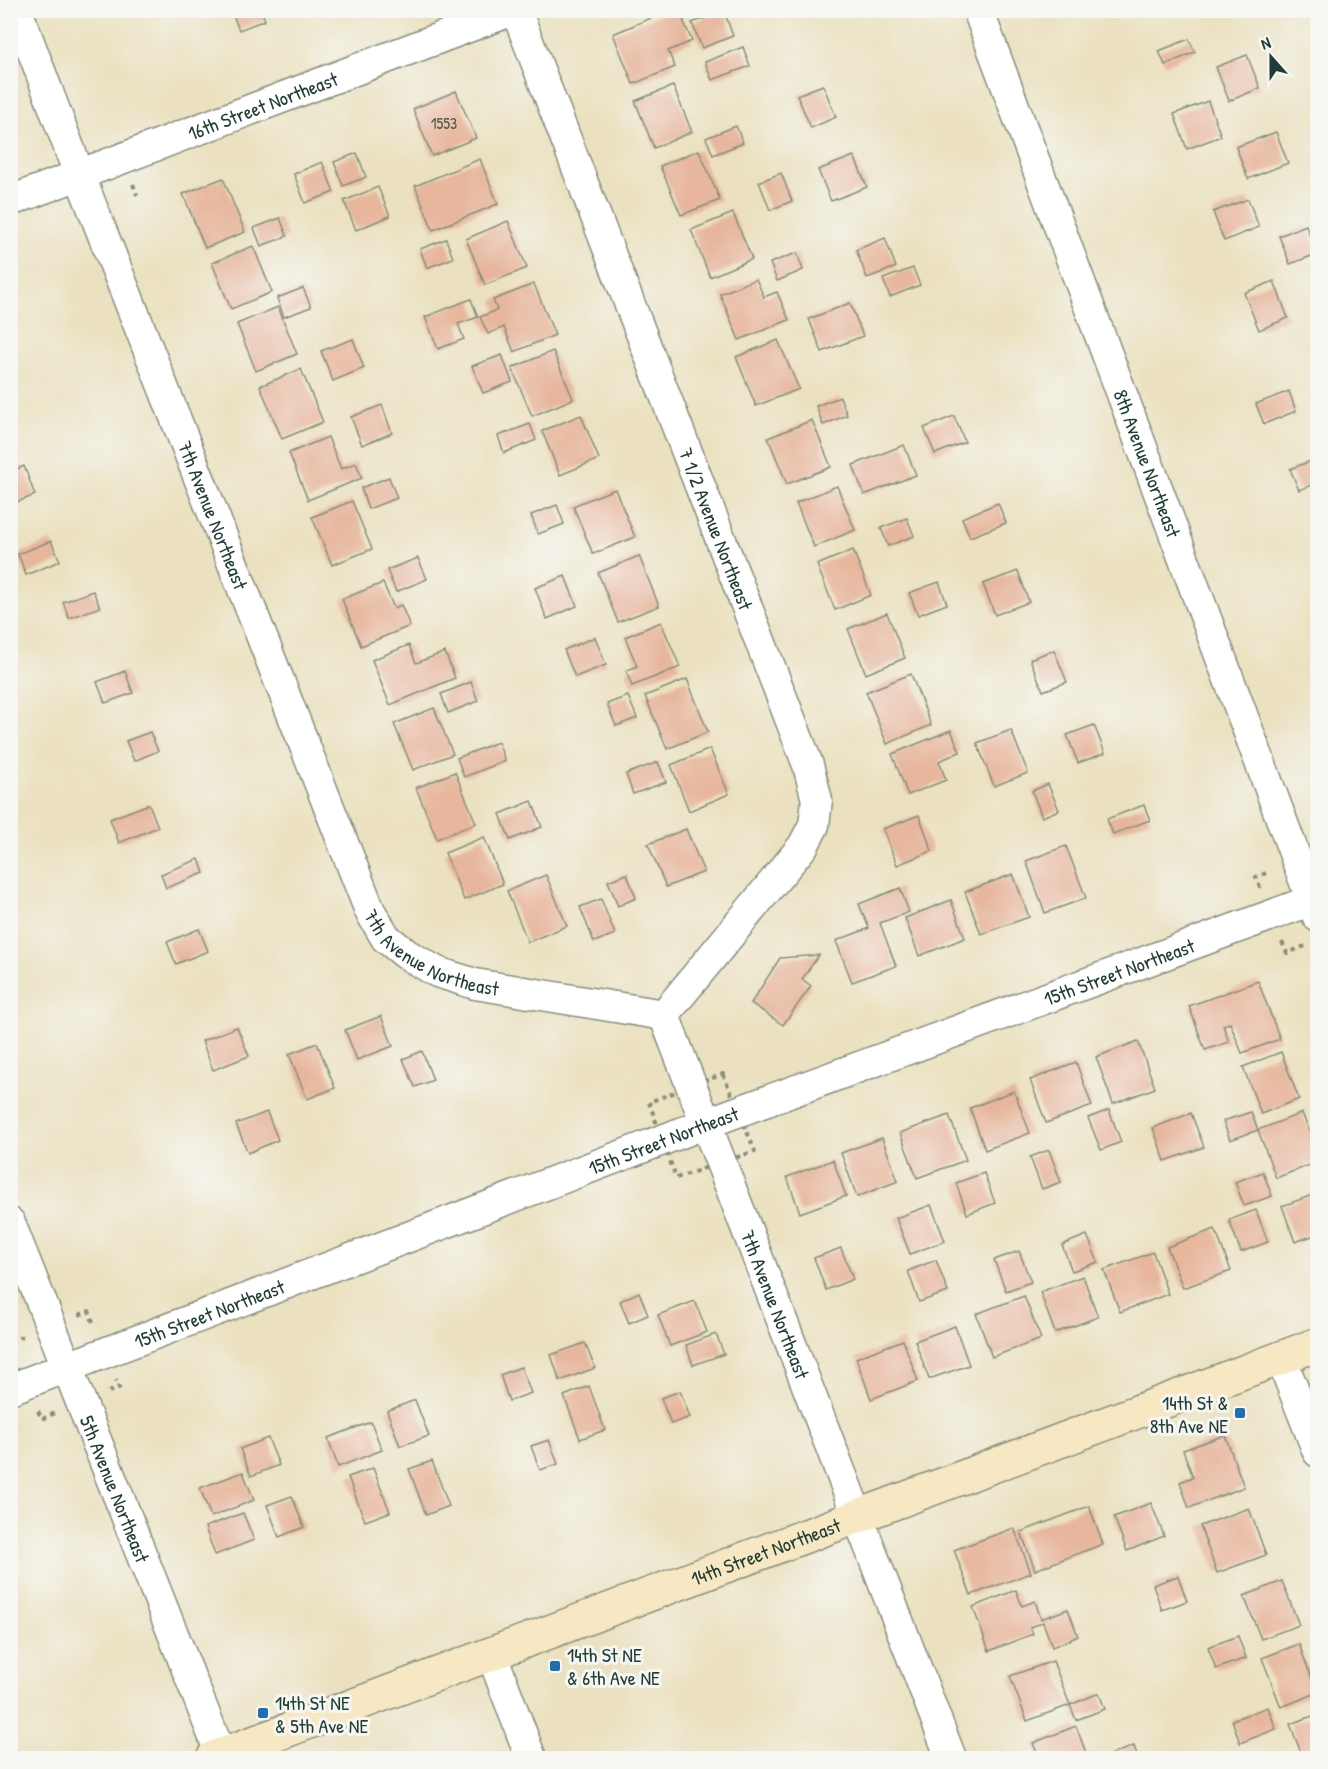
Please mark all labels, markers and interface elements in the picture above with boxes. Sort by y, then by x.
north arrow [1241,27,1301,87]
text: N [1258,31,1274,55]
street label: 16th Street Northeast [184,64,342,146]
house number: 1553 [431,112,457,134]
street label: 8th Avenue Northeast [1108,385,1188,542]
street label: 7th Avenue Northeast [172,437,256,594]
street label: 7 1/2 Avenue Northeast [673,444,761,615]
street label: 7th Avenue Northeast [358,904,502,1001]
street label: 15th Street Northeast [1040,931,1199,1011]
street label: 15th Street Northeast [584,1099,743,1181]
street label: 7th Avenue Northeast [735,1226,817,1383]
street label: 15th Street Northeast [130,1272,289,1354]
place label: 14th St & 8th Ave NE [1150,1389,1228,1439]
marker: 14th St & 8th Ave NE [1233,1406,1247,1420]
street label: 5th Avenue Northeast [74,1411,157,1567]
street label: 14th Street Northeast [687,1510,845,1591]
place label: 14th St NE & 6th Ave NE [567,1641,660,1691]
marker: 14th St NE & 6th Ave NE [548,1659,562,1673]
place label: 14th St NE & 5th Ave NE [275,1689,368,1739]
marker: 14th St NE & 5th Ave NE [256,1706,270,1720]

